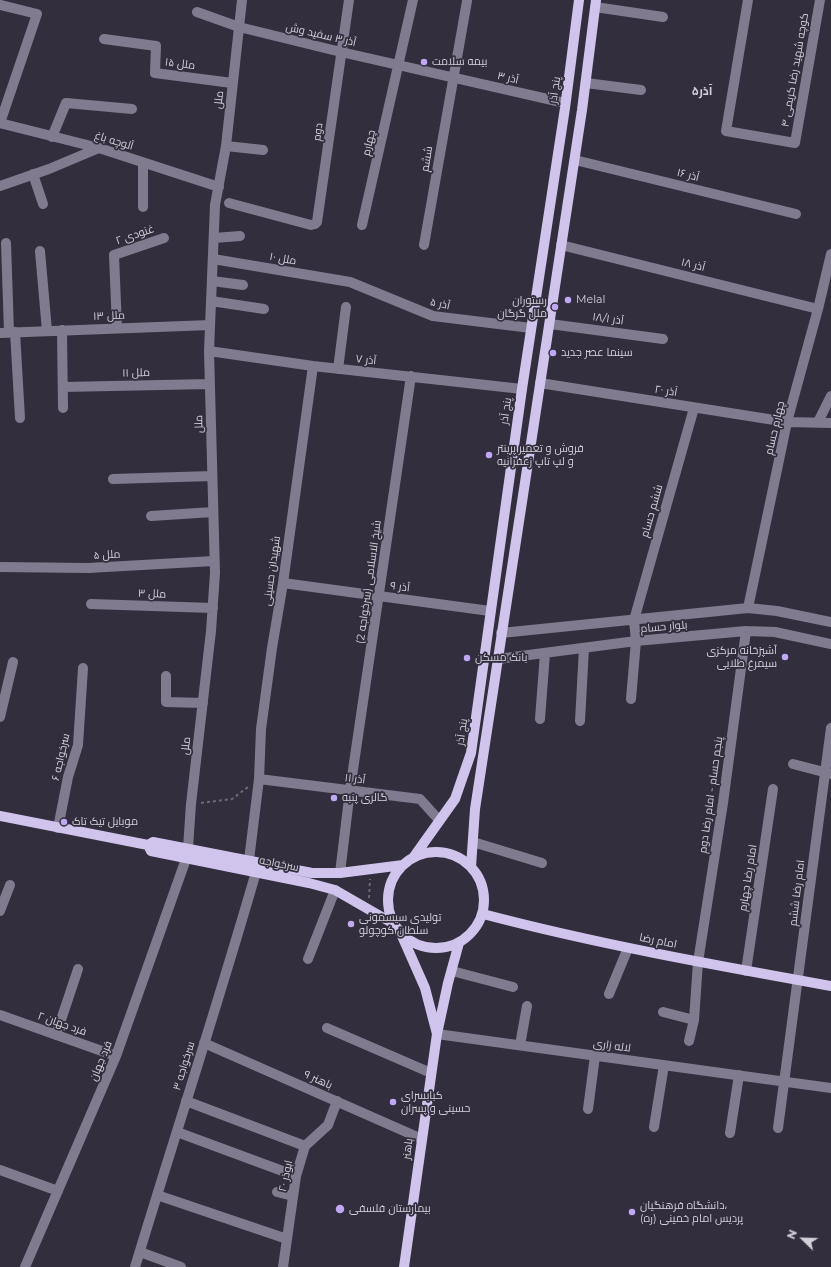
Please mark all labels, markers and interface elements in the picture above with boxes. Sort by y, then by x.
street label: کوچه شهید رضا کریمی ۴ [778,12,812,128]
street label: آذر ۳ سفید وش [285,20,357,50]
place label: بیمه سلامت [432,55,487,69]
street label: ملل ۱۵ [164,56,196,72]
marker: بیمه سلامت [419,57,429,67]
street label: ۳ آذر [496,69,520,87]
street label: پنج آذر [547,76,563,104]
district label: ۵آذر [691,84,713,98]
street label: ملل [211,90,227,110]
street label: دوم [310,122,326,142]
street label: آلوچه باغ [93,129,135,153]
street label: چهارم [360,129,378,157]
street label: ششم [418,145,436,173]
street label: ۱۶ آذر [675,166,701,184]
street label: ۲ غنودی [114,222,156,248]
street label: ۱۰ ملل [268,250,298,268]
street label: ۱۸ آذر [680,256,706,274]
place label: Melal [576,293,606,307]
place label: رستوران ملل گرگان [497,294,547,320]
street label: آذر ۵ [429,295,451,313]
marker: Melal [563,295,573,305]
marker: رستوران ملل گرگان [550,302,560,312]
street label: ملل ۱۳ [93,309,125,323]
street label: ۱۸/۱ آذر [592,310,624,328]
place label: سینما عصر جدید [561,346,633,360]
marker: سینما عصر جدید [548,348,558,358]
street label: آذر ۷ [355,352,377,368]
street label: ۱۱ ملل [122,366,150,380]
street label: ۲۰ آذر [654,383,678,399]
street label: پنج آذر [498,397,514,425]
street label: چهارم حسام [762,400,788,456]
street label: ملل [192,415,206,433]
place label: فروش و تعمیر پرینتر و لپ تاپ زعفرانیه [497,442,584,468]
marker: فروش و تعمیر پرینتر و لپ تاپ زعفرانیه [484,450,494,460]
street label: ششم حسام [638,483,666,539]
street label: شیخ الاسلامی (سرخواجه 2) [354,519,384,645]
street label: شهیدان حسینی [261,535,283,607]
street label: ملل ۵ [93,548,121,562]
street label: ۹ آذر [389,579,411,595]
street label: ملل ۳ [138,587,166,601]
street label: بلوار حسام [640,618,688,636]
place label: آشپزخانه مرکزی سیمرغ طلایی [706,644,777,670]
place label: بانک مسکن [475,651,527,665]
marker: آشپزخانه مرکزی سیمرغ طلایی [780,652,790,662]
marker: بانک مسکن [462,653,472,663]
street label: پنج آذر [454,718,470,746]
street label: سرخواجه ۶ [49,732,73,782]
street label: ملل [178,736,194,756]
street label: پنجم حسام - امام رضا دوم [696,736,726,854]
street label: آذر ۱۱ [344,771,366,787]
place label: گالری پنبه [342,791,387,805]
marker: گالری پنبه [329,793,339,803]
place label: موبایل تیک تاک [72,815,138,829]
marker: موبایل تیک تاک [59,817,69,827]
street label: امام رضا چهارم [736,844,760,912]
street label: سرخواجه [258,854,300,874]
street label: امام رضا ششم [786,859,808,927]
place label: تولیدی سیسمونی سلطان کوچولو [359,911,441,937]
marker: تولیدی سیسمونی سلطان کوچولو [346,919,356,929]
street label: امام رضا [638,931,678,951]
street label: ۲ فرد جهان [36,1009,88,1039]
street label: لاله زاری [592,1037,632,1055]
street label: فرد جهان [87,1039,115,1083]
street label: سرخواجه ۳ [170,1040,198,1092]
street label: ۹ باهنر [302,1068,334,1092]
place label: کبابسرای حسینی و پسران [401,1089,470,1115]
marker: کبابسرای حسینی و پسران [388,1097,398,1107]
street label: باهنر [400,1137,416,1161]
street label: ابوذر ۲۰ [276,1159,296,1193]
place label: دانشگاه فرهنگیان، پردیس امام خمینی (ره) [640,1199,743,1225]
place label: بیمارستان فلسفی [349,1202,431,1216]
marker: بیمارستان فلسفی [334,1203,346,1215]
marker: دانشگاه فرهنگیان، پردیس امام خمینی (ره) [627,1207,637,1217]
north arrow [783,1219,823,1259]
text: N [784,1227,800,1241]

